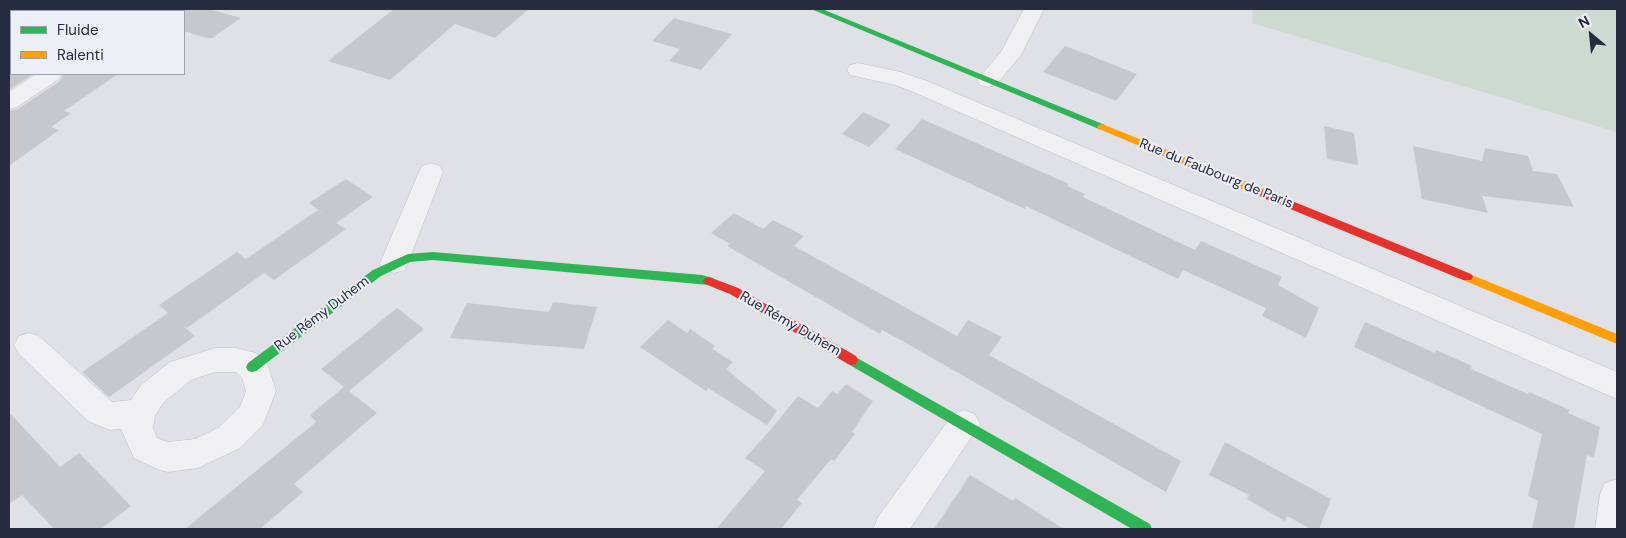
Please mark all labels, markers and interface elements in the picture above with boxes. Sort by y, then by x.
legend [10,10,185,75]
north arrow [1566,10,1616,60]
text: N [1575,11,1593,32]
text: Fluide [57,20,99,40]
text: Ralenti [57,45,104,65]
street label: Rue du Faubourg de Paris [1137,135,1295,213]
street label: Rue Rémy Duhem [272,273,372,355]
street label: Rue Rémy Duhem [737,288,843,360]

